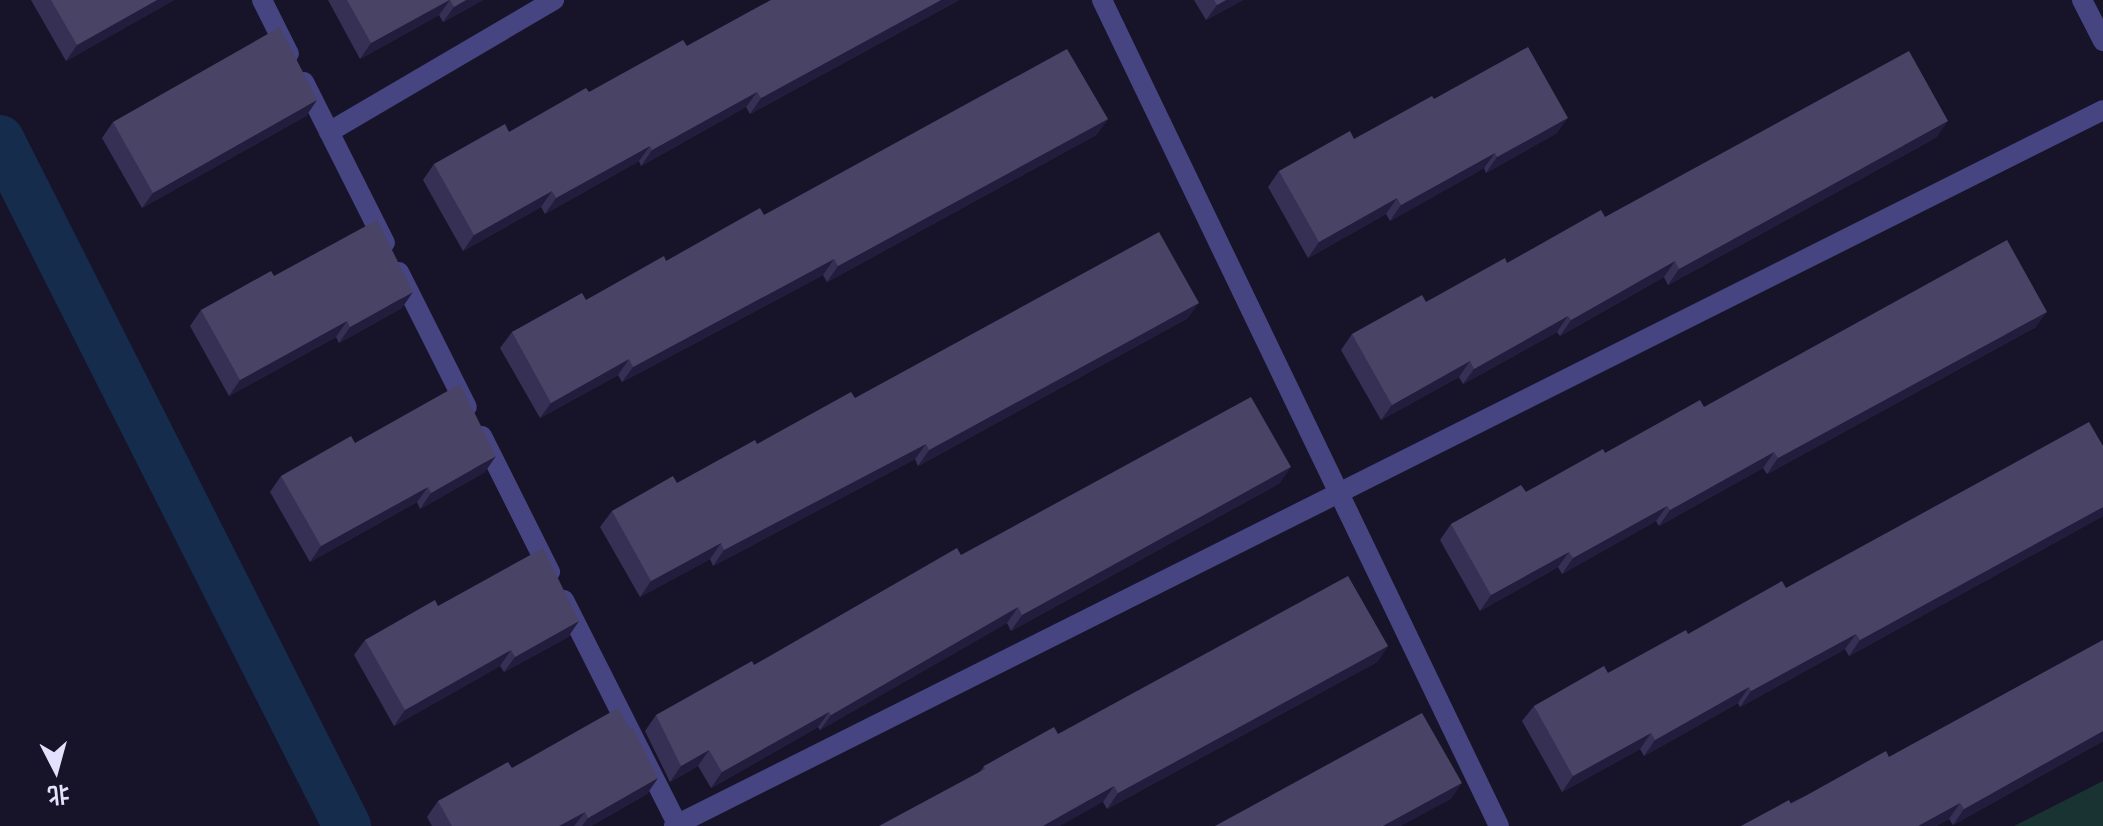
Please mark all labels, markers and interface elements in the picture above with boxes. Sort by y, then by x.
north arrow [16,730,96,810]
text: 北 [46,780,71,809]

